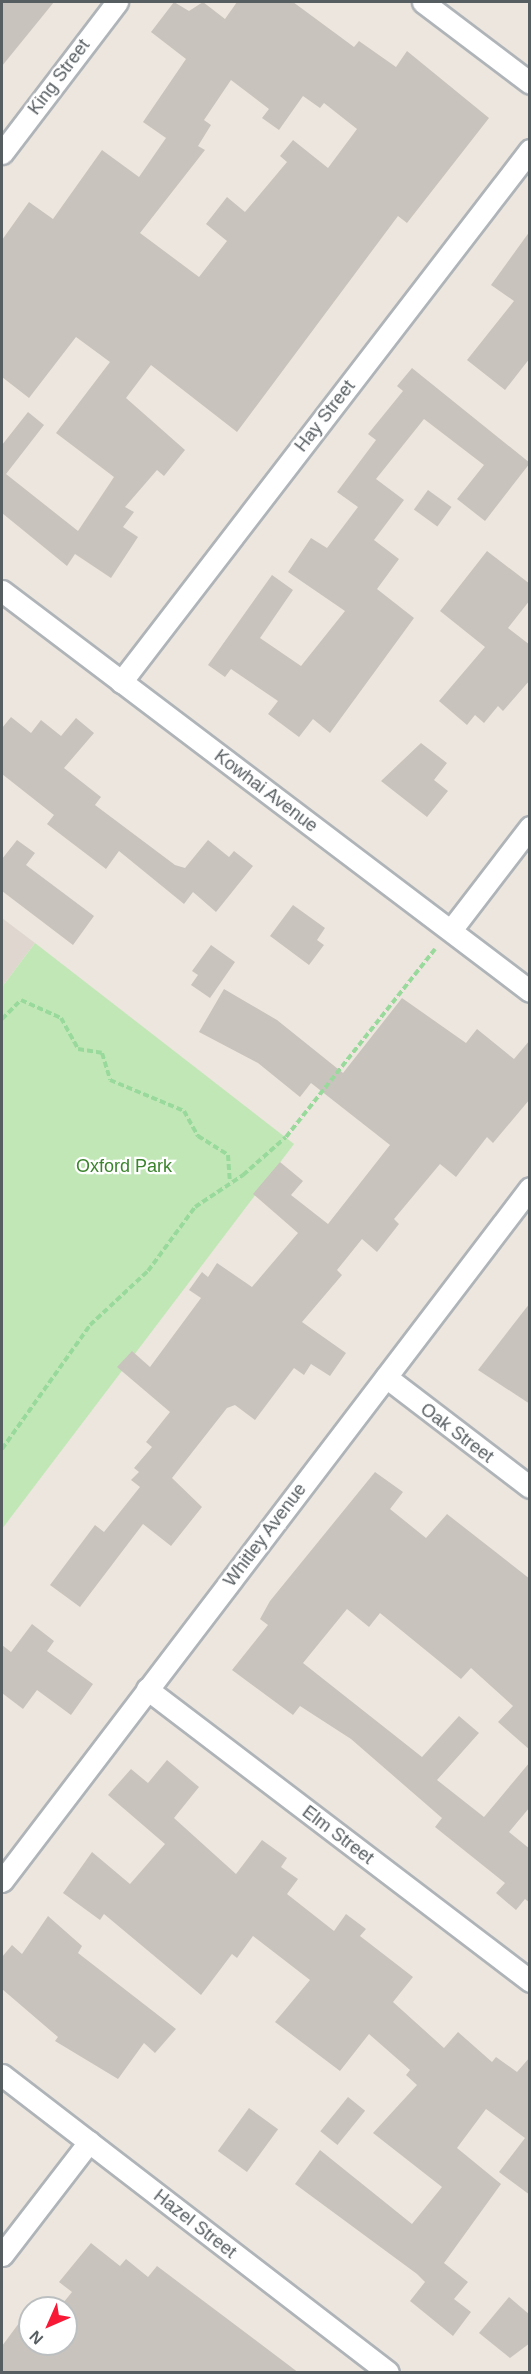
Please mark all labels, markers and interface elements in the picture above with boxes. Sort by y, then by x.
street label: King Street [24,35,94,119]
street label: Hay Street [290,376,360,456]
street label: Kowhai Avenue [210,745,322,837]
park label: Oxford Park [76,1155,172,1177]
street label: Oak Street [416,1398,498,1468]
street label: Whitley Avenue [219,1479,311,1591]
street label: Elm Street [298,1801,378,1869]
street label: Hazel Street [149,2185,241,2263]
north arrow [18,2296,78,2356]
text: N [26,2328,46,2348]

